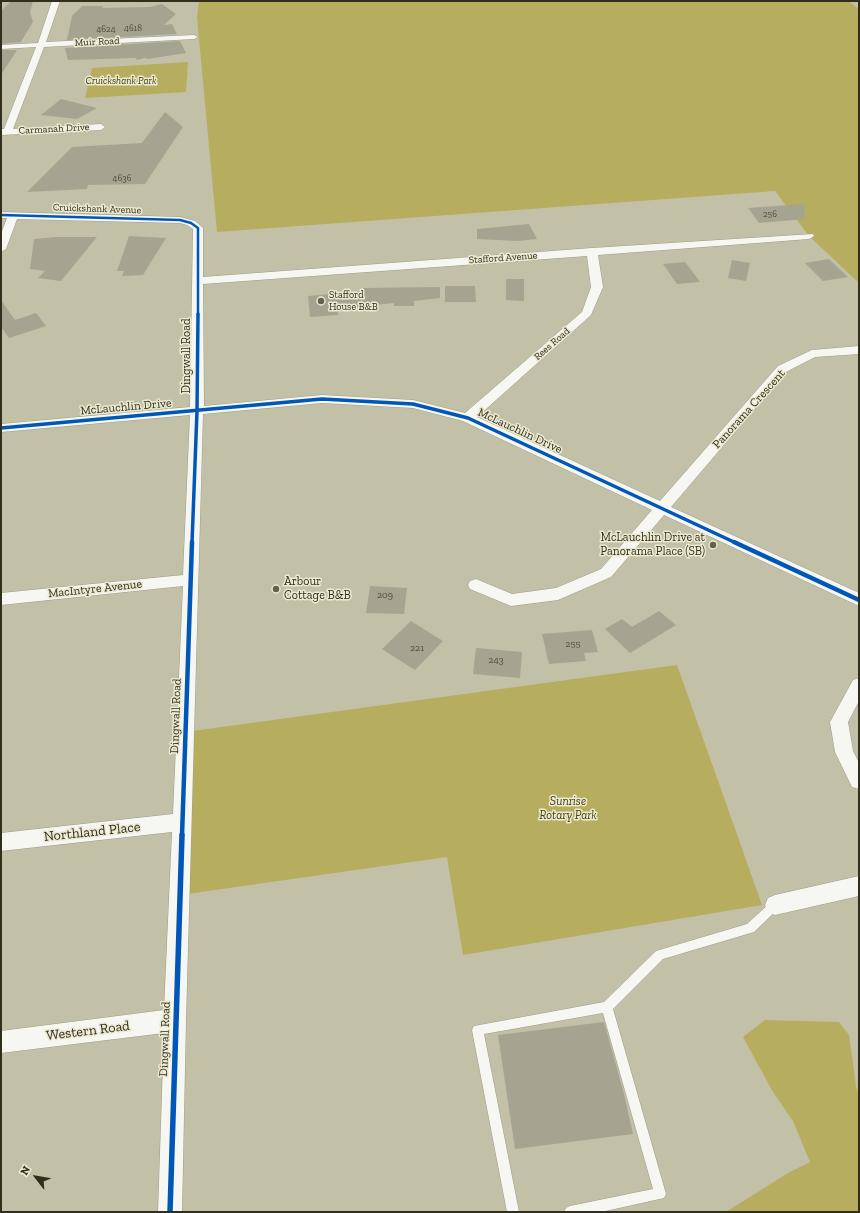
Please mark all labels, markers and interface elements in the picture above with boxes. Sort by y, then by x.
house number: 4618 [124,23,142,33]
house number: 4624 [96,24,116,34]
street label: Muir Road [74,35,120,49]
park label: Cruickshank Park [86,75,156,87]
street label: Carmanah Drive [18,121,90,137]
house number: 4636 [113,173,131,183]
street label: Cruickshank Avenue [53,201,141,217]
house number: 256 [763,209,777,219]
street label: Stafford Avenue [468,250,538,266]
place label: Stafford House B&B [329,289,378,312]
marker: Stafford House B&B [316,296,326,306]
street label: Dingwall Road [180,318,194,394]
street label: Rees Road [532,325,572,363]
street label: Panorama Crescent [710,366,788,452]
street label: McLauchlin Drive [80,396,172,418]
street label: McLauchlin Drive [476,405,564,457]
place label: McLauchlin Drive at Panorama Place (SB) [600,531,705,559]
marker: McLauchlin Drive at Panorama Place (SB) [708,540,718,550]
place label: Arbour Cottage B&B [284,575,351,603]
street label: MacIntyre Avenue [47,577,143,601]
marker: Arbour Cottage B&B [271,584,281,594]
house number: 209 [377,589,393,601]
house number: 255 [565,638,581,650]
house number: 221 [410,642,424,654]
house number: 243 [488,654,504,666]
street label: Dingwall Road [167,678,185,754]
park label: Sunrise Rotary Park [539,795,597,823]
street label: Northland Place [43,819,141,845]
street label: Dingwall Road [156,1001,174,1077]
street label: Western Road [45,1018,131,1044]
north arrow [16,1157,56,1197]
text: N [18,1164,33,1177]

